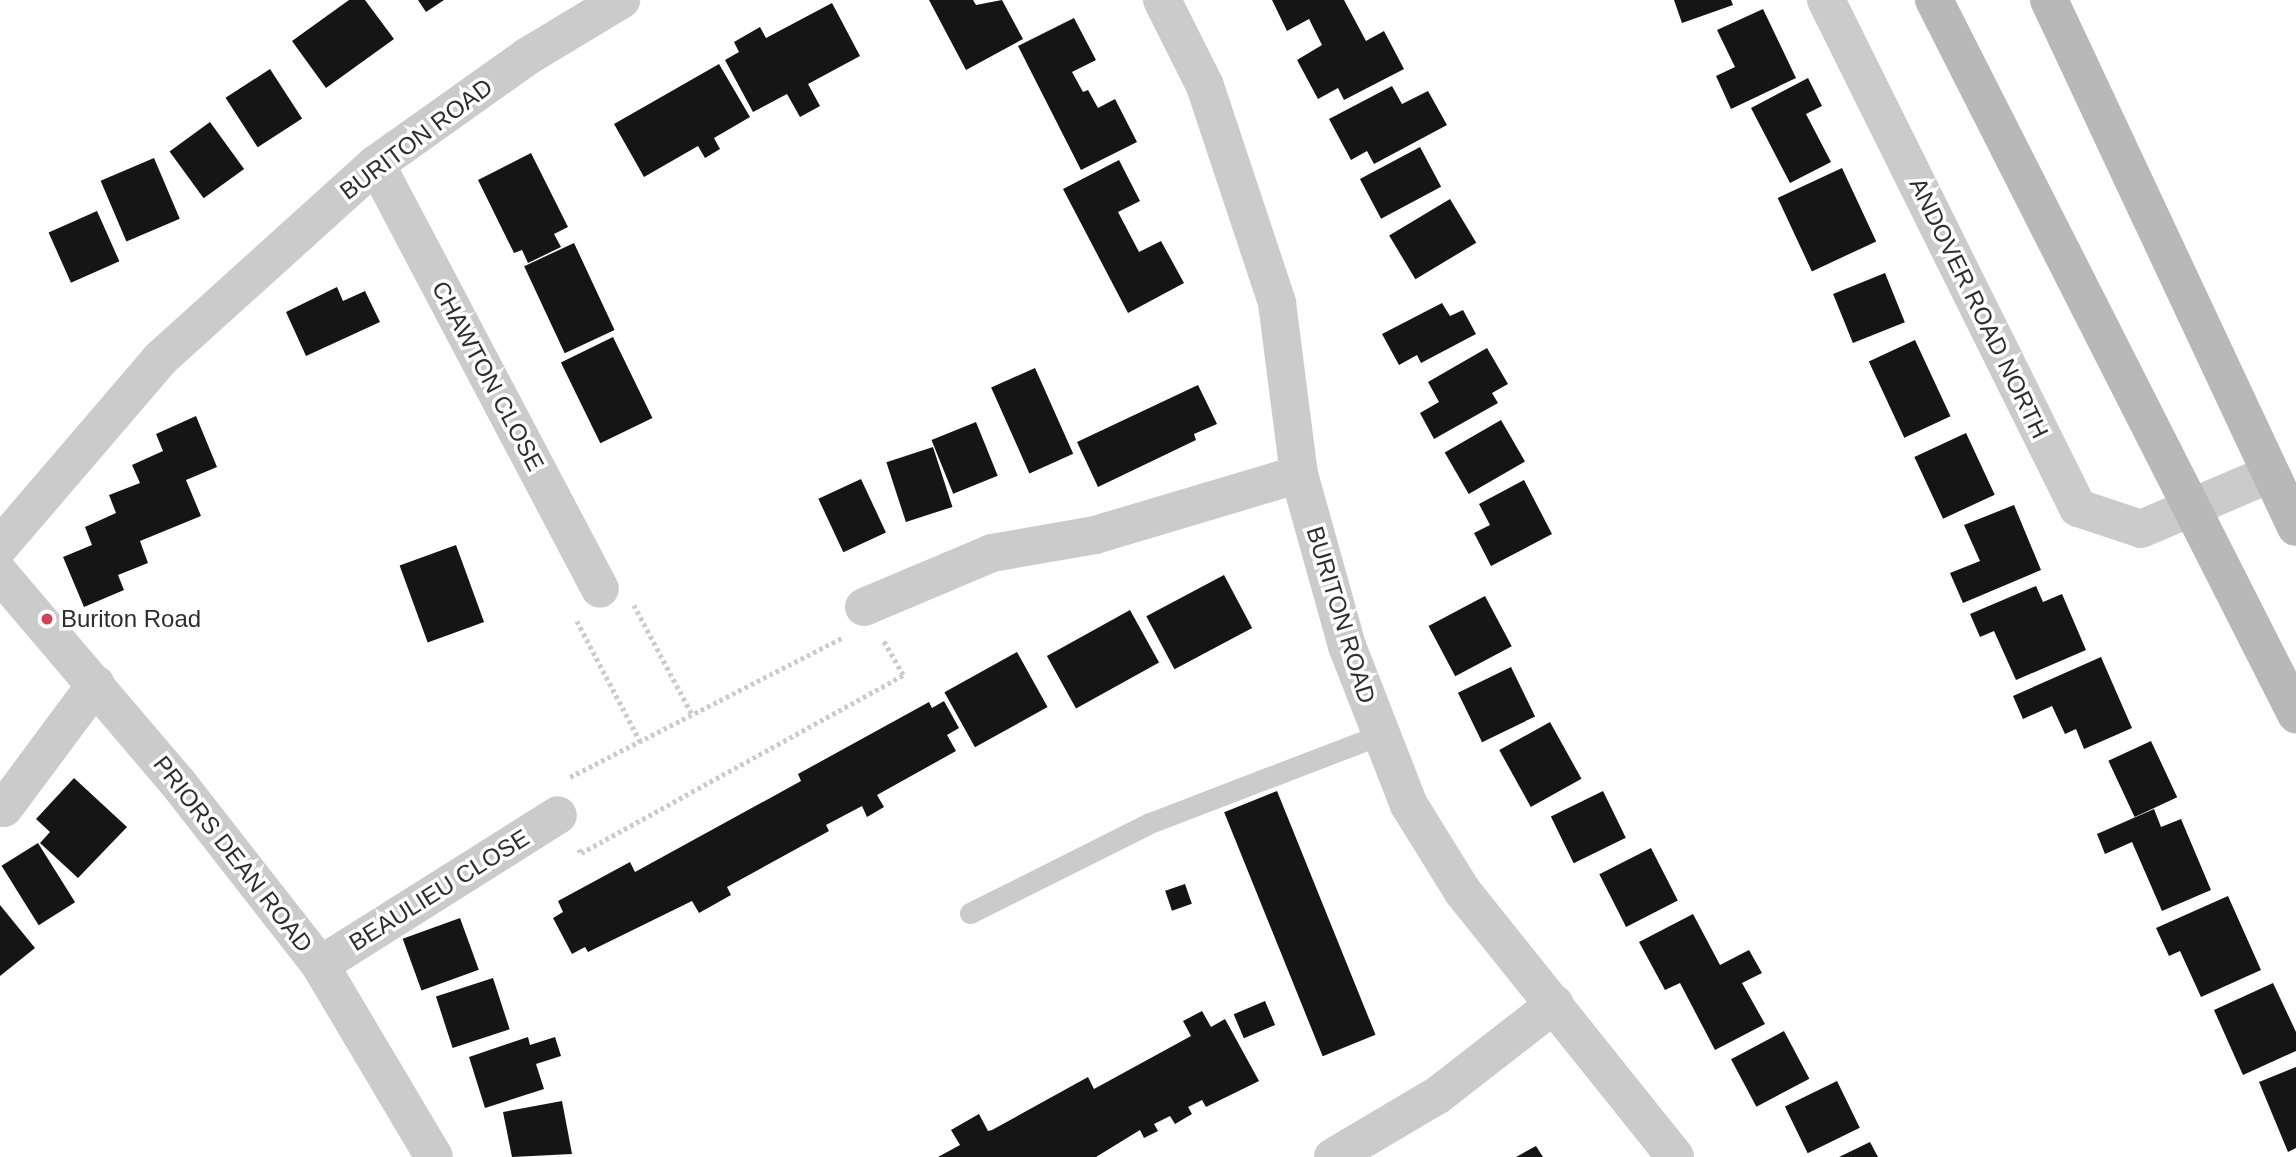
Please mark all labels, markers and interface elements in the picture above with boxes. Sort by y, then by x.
street label: BURITON ROAD [334,72,498,206]
street label: ANDOVER ROAD NORTH [1903,173,2055,443]
street label: CHAWTON CLOSE [426,276,550,476]
street label: BURITON ROAD [1300,523,1382,707]
place label: Buriton Road [61,605,201,633]
marker: Buriton Road [39,611,55,627]
street label: PRIORS DEAN ROAD [147,750,319,958]
street label: BEAULIEU CLOSE [344,823,534,957]

